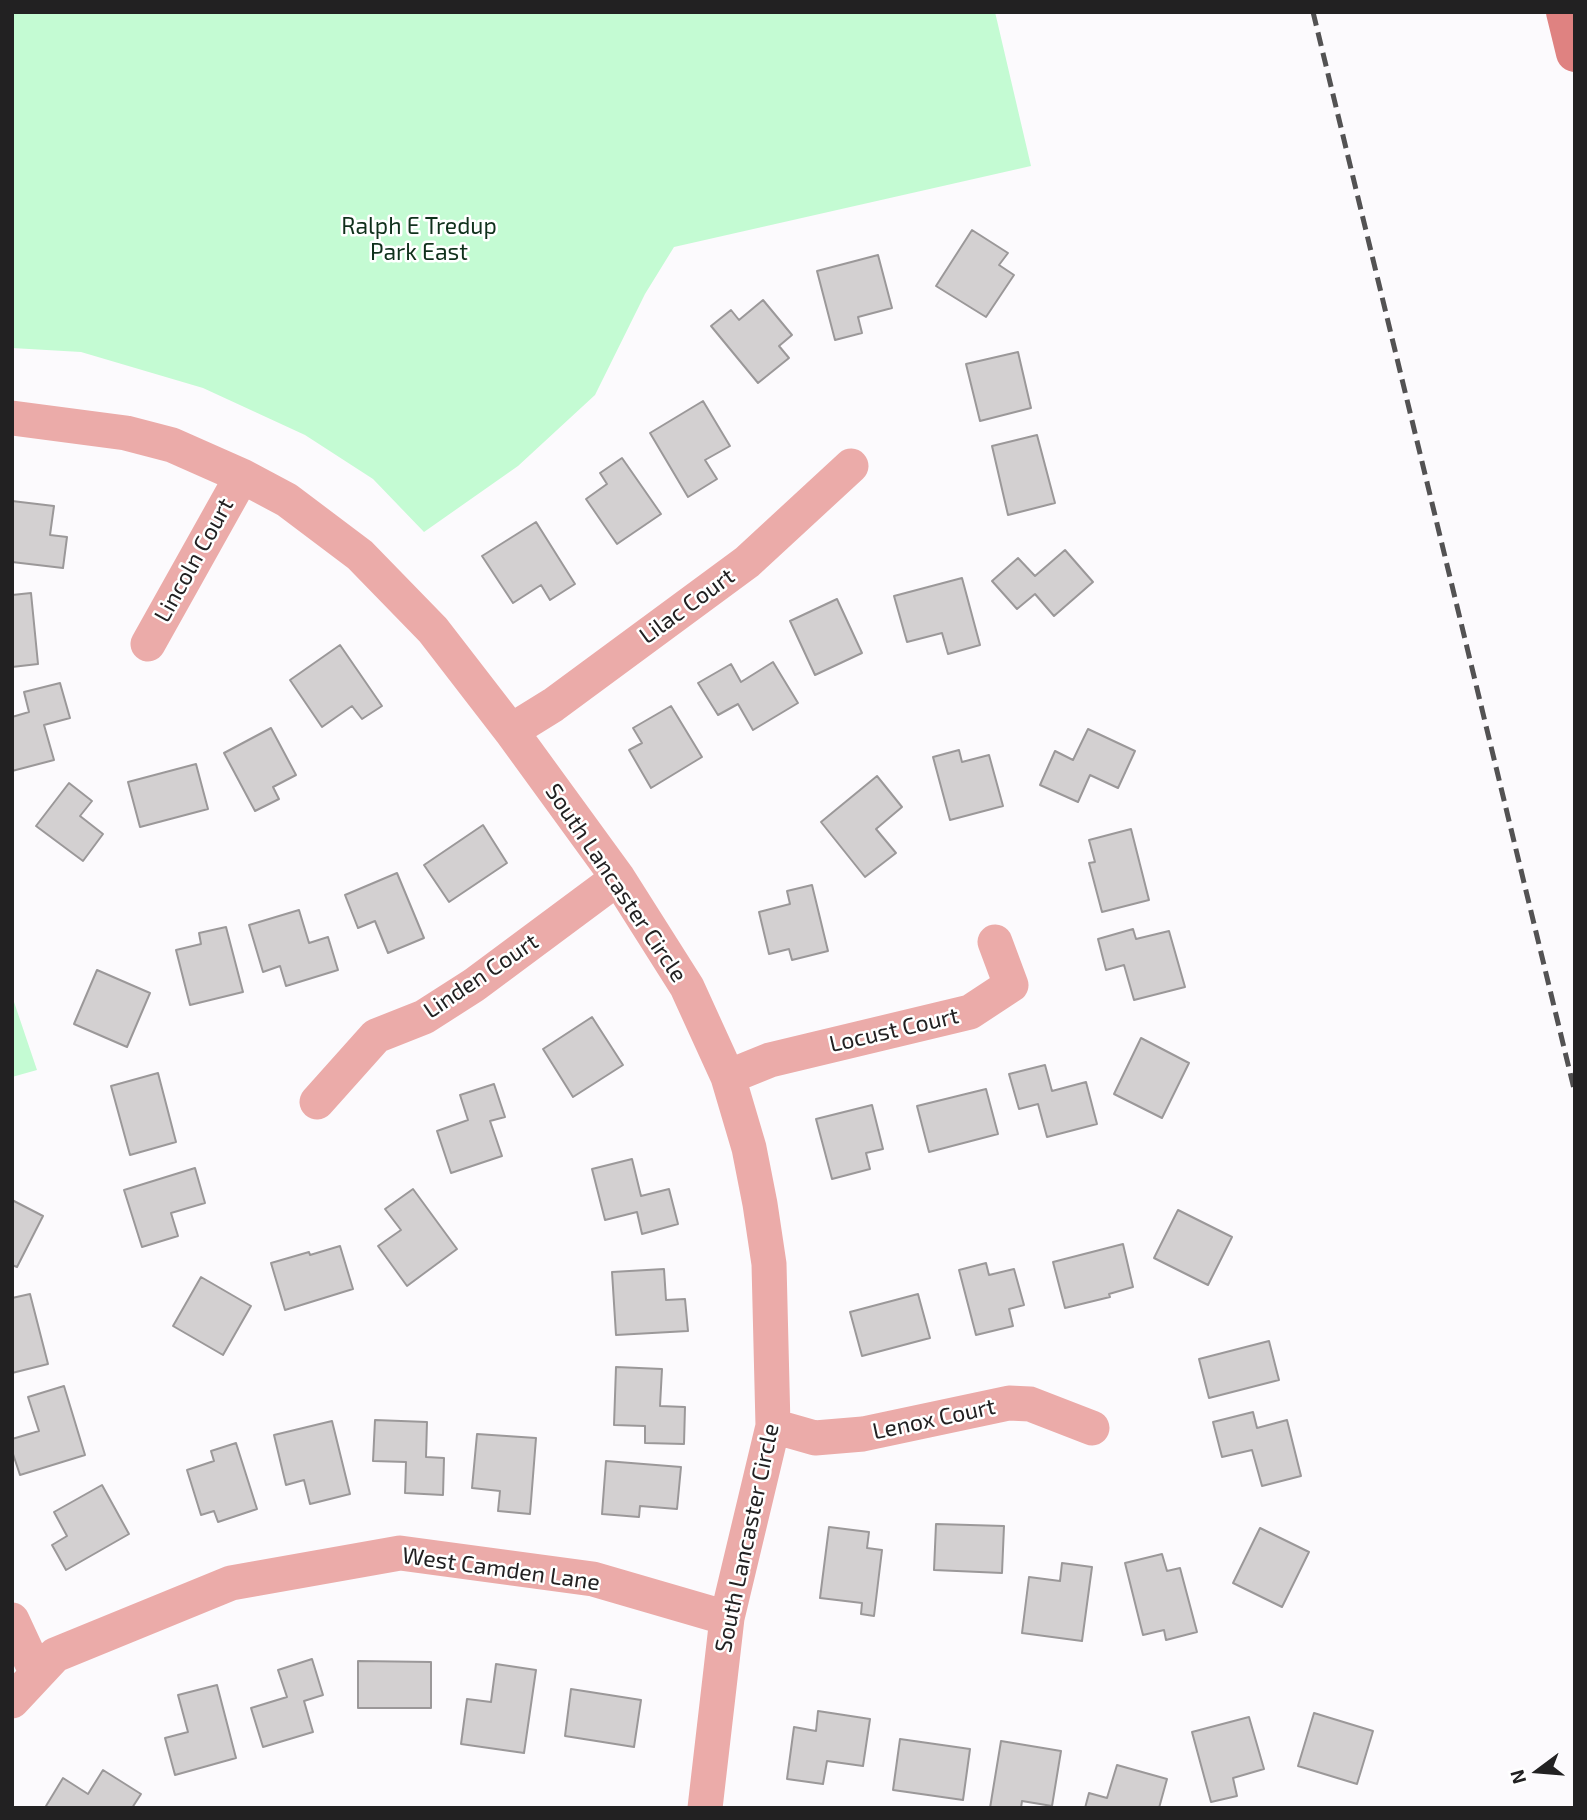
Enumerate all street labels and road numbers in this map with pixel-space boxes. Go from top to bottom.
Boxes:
street label: Lincoln Court [149,493,239,627]
street label: Lilac Court [634,562,740,650]
street label: South Lancaster Circle [539,779,693,987]
street label: Linden Court [418,928,544,1024]
street label: Locust Court [827,1002,961,1058]
street label: Lenox Court [870,1393,998,1445]
street label: South Lancaster Circle [709,1421,785,1655]
street label: West Camden Lane [400,1541,602,1597]

